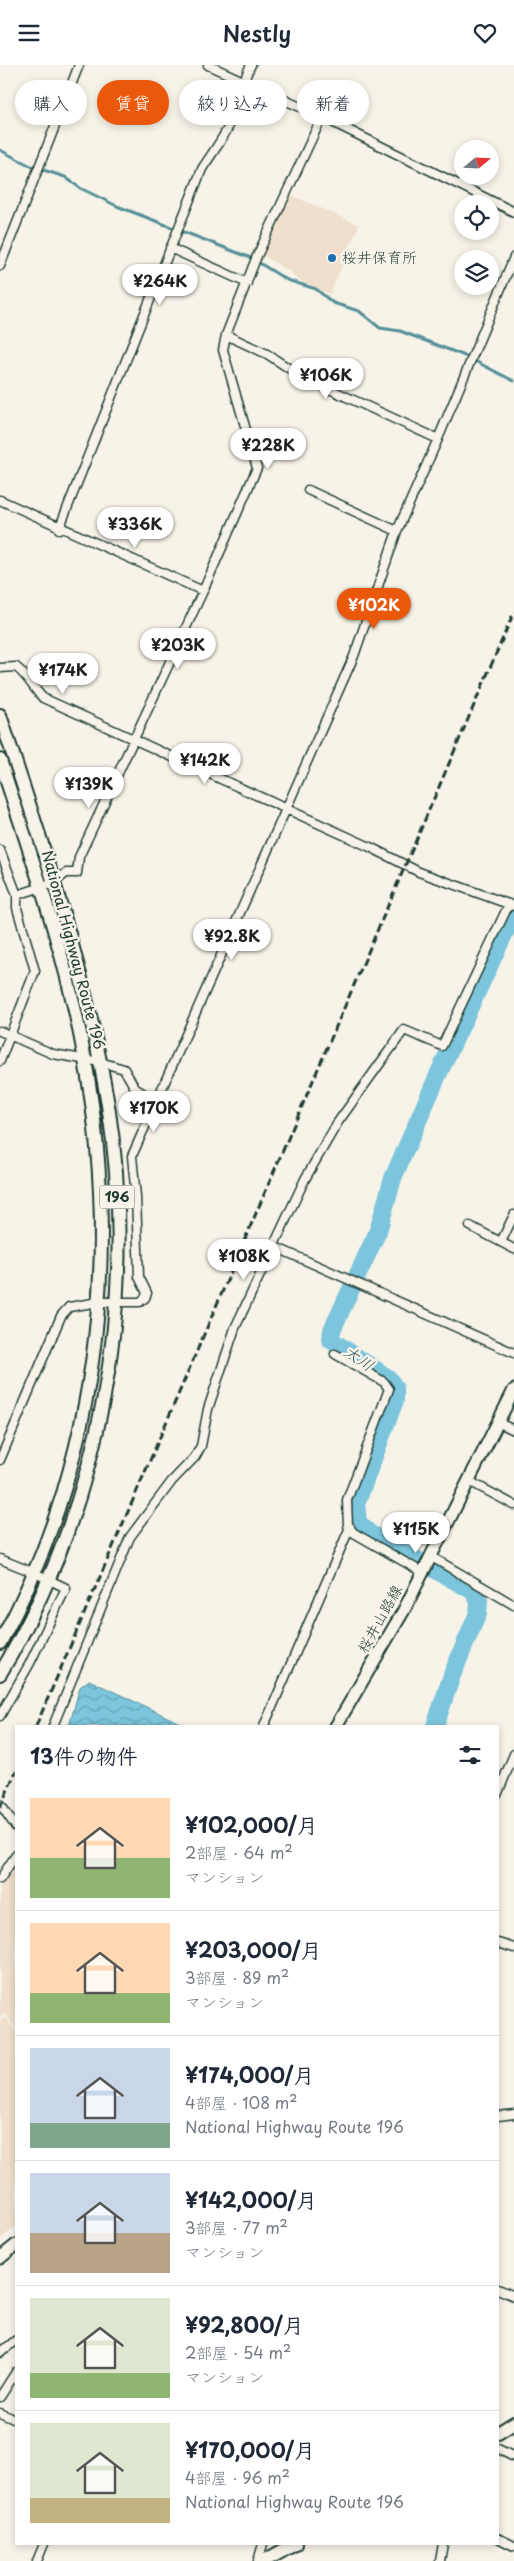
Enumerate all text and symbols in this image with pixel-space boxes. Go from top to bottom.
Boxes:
text: Nestly [223,16,291,49]
icon: menu [15,19,43,47]
icon: heart [471,19,499,47]
chip: 購入 [15,80,87,125]
chip: 賃貸 [97,80,169,125]
chip: 絞り込み [179,80,287,125]
chip: 新着 [297,80,369,125]
north arrow [454,140,499,185]
map controls [454,140,499,295]
button: locate [454,195,499,240]
place label: 桜井保育所 [342,245,417,268]
button: layers [454,250,499,295]
marker: 桜井保育所 [326,252,338,264]
pin: ¥264K [125,263,195,306]
text: ¥264K [133,268,187,292]
pin: ¥106K [291,357,361,400]
text: ¥106K [300,362,352,386]
pin: ¥228K [233,427,303,470]
text: ¥228K [241,432,295,456]
pin: ¥336K [100,507,170,549]
text: ¥336K [108,511,162,535]
pin: ¥102K [339,587,409,630]
text: ¥102K [348,592,400,616]
pin: ¥203K [143,627,213,670]
text: ¥203K [151,632,205,656]
pin: ¥174K [28,653,98,695]
text: ¥174K [38,657,88,681]
pin: ¥142K [170,743,240,785]
text: ¥142K [180,747,230,771]
pin: ¥139K [54,767,124,809]
text: ¥139K [65,771,113,795]
street label: National Highway Route 196 [37,847,112,1052]
pin: ¥92.8K [191,919,273,961]
text: ¥92.8K [204,923,260,947]
pin: ¥170K [119,1091,189,1133]
text: ¥170K [129,1095,179,1119]
road number: 196 [100,1185,134,1209]
pin: ¥108K [209,1239,279,1281]
text: ¥108K [218,1243,270,1267]
water label: 大川 [340,1338,380,1376]
pin: ¥115K [381,1511,451,1554]
text: ¥115K [393,1516,439,1540]
street label: 桜井山路線 [350,1580,407,1657]
text: 13件の物件 [30,1739,138,1771]
icon: filters [456,1741,484,1769]
text: ¥102,000/月 [185,1808,318,1840]
icon: home [70,1818,130,1878]
text: 2部屋 · 64 m² [185,1840,293,1864]
text: マンション [185,1864,264,1888]
text: ¥203,000/月 [185,1933,321,1965]
icon: home [70,1943,130,2003]
text: 3部屋 · 89 m² [185,1965,289,1989]
text: マンション [185,1989,264,2013]
text: ¥174,000/月 [185,2058,314,2090]
icon: home [70,2068,130,2128]
text: 4部屋 · 108 m² [185,2090,298,2114]
text: National Highway Route 196 [185,2114,404,2138]
text: ¥142,000/月 [185,2183,317,2215]
icon: home [70,2193,130,2253]
text: 3部屋 · 77 m² [185,2215,288,2239]
text: マンション [185,2239,264,2263]
text: ¥92,800/月 [185,2308,304,2340]
icon: home [70,2318,130,2378]
text: 2部屋 · 54 m² [185,2340,291,2364]
text: マンション [185,2364,264,2388]
text: ¥170,000/月 [185,2433,315,2465]
icon: home [70,2443,130,2503]
text: 4部屋 · 96 m² [185,2465,290,2489]
text: National Highway Route 196 [185,2489,404,2513]

